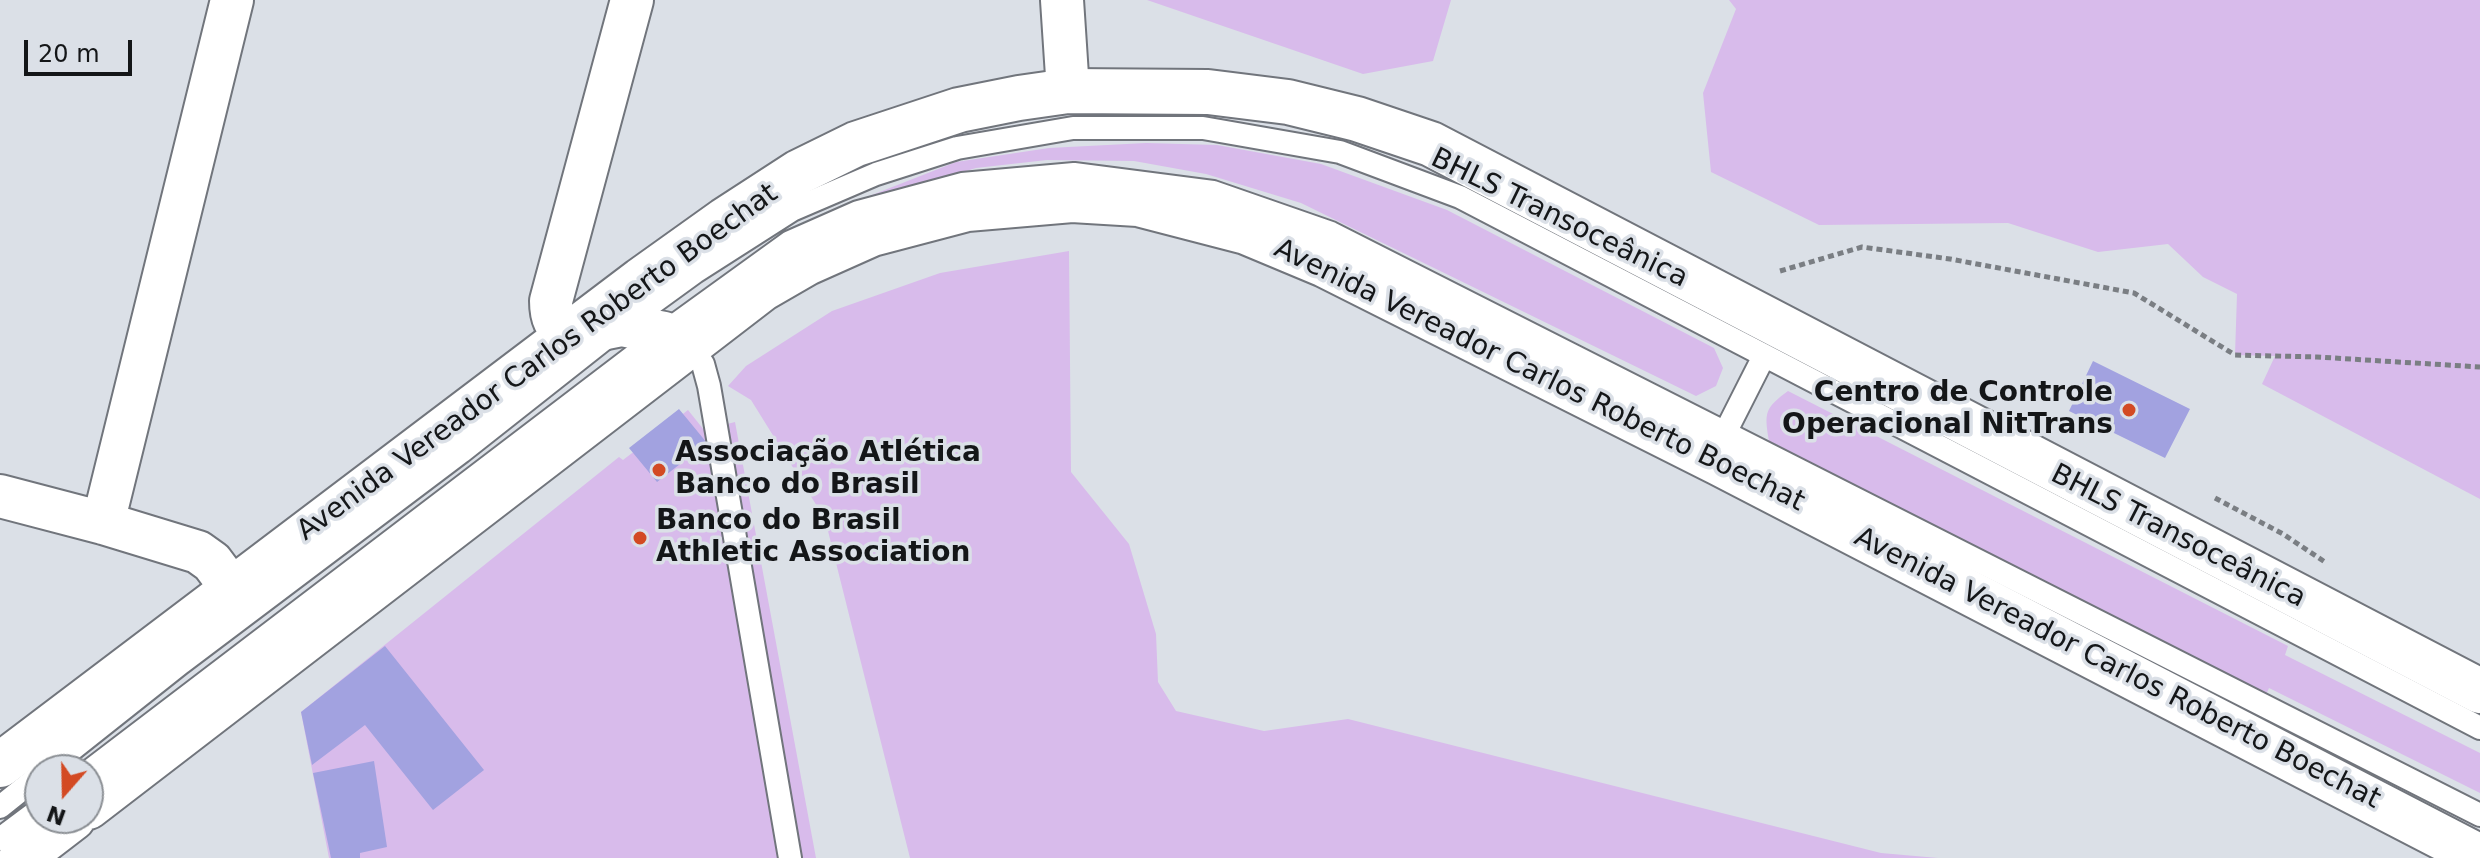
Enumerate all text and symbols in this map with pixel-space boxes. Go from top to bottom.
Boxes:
scale bar [28,24,136,74]
text: 20 m [38,40,100,68]
street label: BHLS Transoceânica [1425,142,1693,296]
street label: Avenida Vereador Carlos Roberto Boechat [291,177,785,549]
street label: Avenida Vereador Carlos Roberto Boechat [1268,233,1810,519]
place label: Centro de Controle Operacional NitTrans [1782,377,2113,443]
marker: Centro de Controle Operacional NitTrans [2120,401,2138,419]
place label: Associação Atlética Banco do Brasil [675,437,981,503]
street label: BHLS Transoceânica [2045,458,2311,616]
marker: Associação Atlética Banco do Brasil [650,461,668,479]
place label: Banco do Brasil Athletic Association [656,505,970,571]
street label: Avenida Vereador Carlos Roberto Boechat [1848,521,2386,817]
marker: Banco do Brasil Athletic Association [631,529,649,547]
north arrow [24,754,104,834]
text: N [43,800,69,830]

